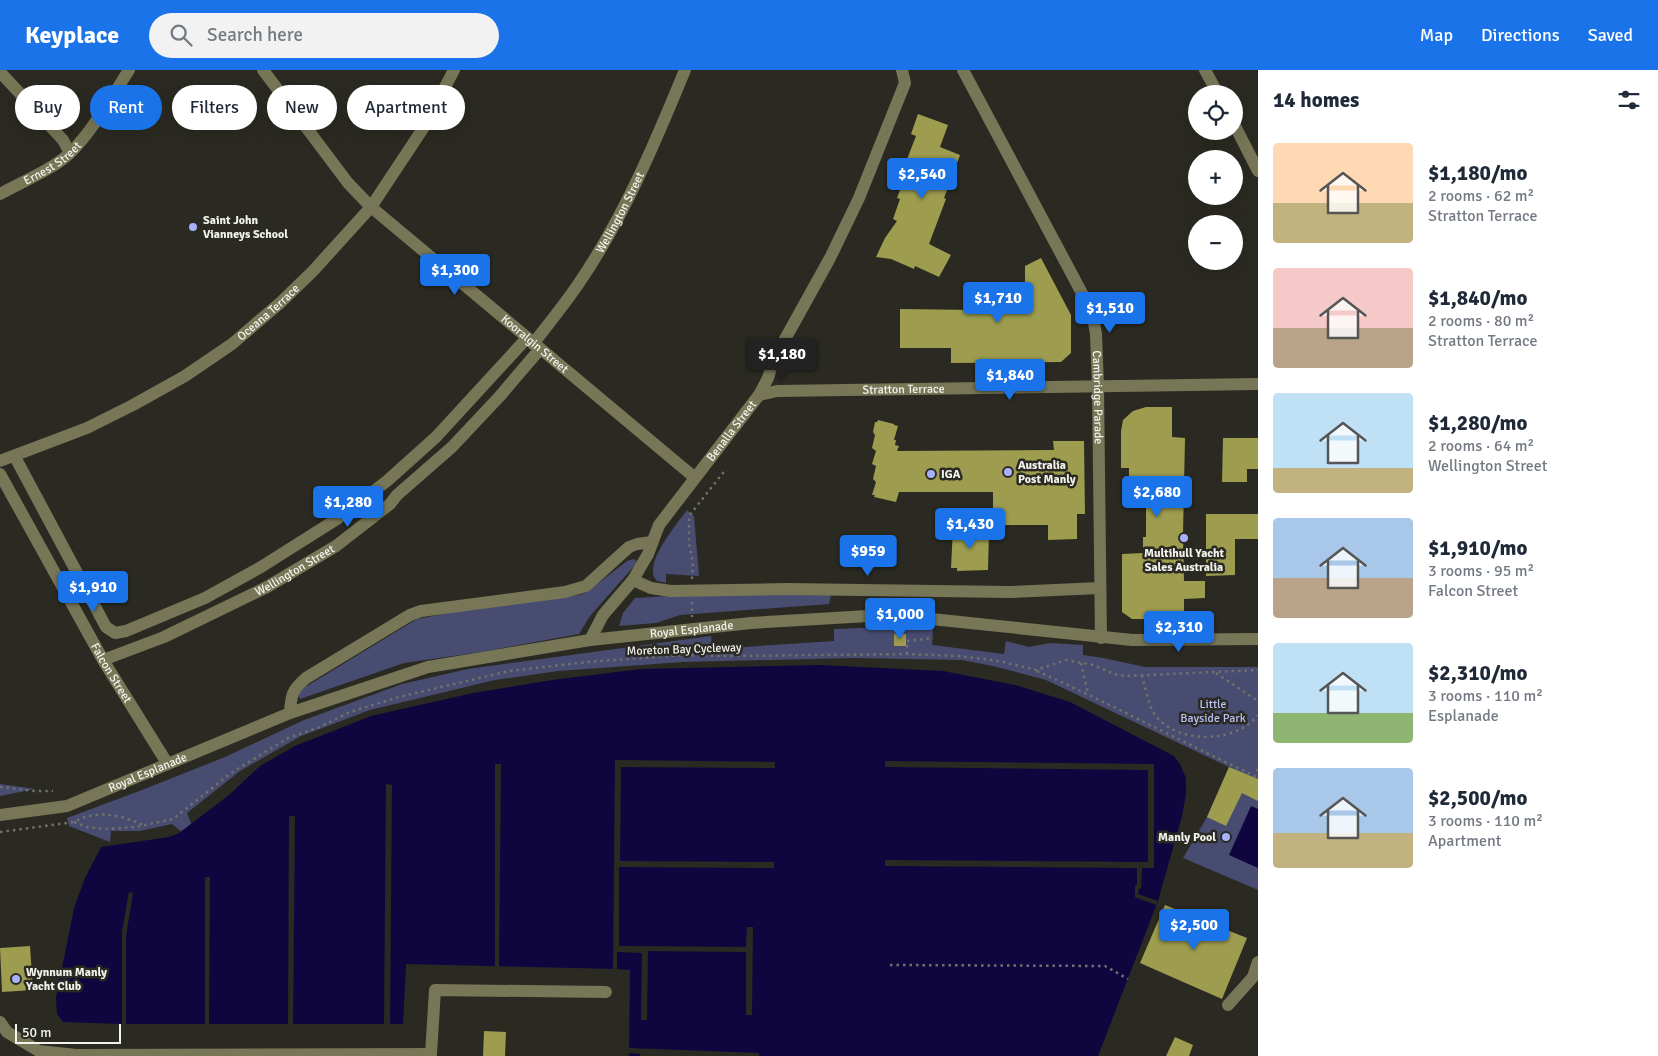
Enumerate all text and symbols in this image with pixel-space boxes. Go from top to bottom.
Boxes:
search box [149,13,499,58]
text: Keyplace [25,20,119,50]
icon: search [167,21,195,49]
text: Search here [207,23,303,47]
text: Map [1420,24,1453,46]
text: Directions [1481,24,1560,46]
text: Saved [1588,24,1633,46]
chip: Buy [15,85,80,130]
chip: Rent [90,85,162,130]
chip: Filters [172,85,257,130]
chip: New [267,85,337,130]
chip: Apartment [347,85,465,130]
map controls [1188,85,1243,270]
button: locate [1188,85,1243,140]
icon: filters [1615,86,1643,114]
text: 14 homes [1273,87,1359,113]
street label: Ernest Street [21,139,85,189]
button: + [1188,150,1243,205]
pin: $2,540 [881,158,963,200]
text: $1,180/mo [1428,160,1527,186]
icon: home [1313,163,1373,223]
text: $2,540 [898,164,946,184]
street label: Wellington Street [593,170,648,256]
text: 2 rooms · 62 m² [1428,186,1534,206]
text: Stratton Terrace [1428,206,1538,226]
place label: Saint John Vianneys School [203,213,288,242]
button: − [1188,215,1243,270]
marker: Saint John Vianneys School [187,221,199,233]
pin: $1,300 [414,254,496,296]
text: $1,300 [431,260,479,280]
street label: Oceana Terrace [234,281,303,344]
pin: $1,710 [957,282,1039,324]
text: $1,840/mo [1428,285,1527,311]
text: $1,710 [974,288,1022,308]
icon: home [1313,288,1373,348]
pin: $1,510 [1069,292,1151,334]
text: $1,510 [1086,298,1134,318]
text: 2 rooms · 80 m² [1428,311,1534,331]
street label: Kooralgin Street [498,312,571,377]
text: Stratton Terrace [1428,331,1538,351]
pin: $1,180 [741,338,823,380]
text: $1,180 [758,344,806,364]
street label: Cambridge Parade [1089,350,1106,444]
pin: $1,840 [969,358,1051,401]
text: $1,840 [986,365,1034,385]
street label: Stratton Terrace [862,382,945,398]
street label: Benalla Street [704,398,760,465]
text: $1,280/mo [1428,410,1527,436]
icon: home [1313,413,1373,473]
text: 2 rooms · 64 m² [1428,436,1534,456]
text: Wellington Street [1428,456,1547,476]
place label: Australia Post Manly [1018,458,1076,487]
marker: Australia Post Manly [1002,466,1014,478]
place label: IGA [941,467,961,482]
marker: IGA [925,468,937,480]
pin: $2,680 [1116,476,1198,518]
text: $2,680 [1133,482,1181,502]
pin: $1,280 [307,486,389,528]
text: $1,280 [324,492,372,512]
pin: $1,430 [929,508,1011,550]
text: $1,430 [946,514,994,534]
marker: Multihull Yacht Sales Australia [1178,532,1190,544]
pin: $959 [838,534,898,577]
text: $1,910/mo [1428,535,1527,561]
icon: home [1313,538,1373,598]
text: $959 [851,541,885,561]
street label: Wellington Street [253,542,337,600]
place label: Multihull Yacht Sales Australia [1144,546,1225,575]
text: 3 rooms · 95 m² [1428,561,1534,581]
pin: $1,910 [52,570,134,613]
text: $1,910 [69,577,117,597]
text: Falcon Street [1428,581,1518,601]
pin: $1,000 [859,598,941,640]
text: $1,000 [876,604,924,624]
pin: $2,310 [1138,610,1220,653]
text: $2,310 [1155,617,1203,637]
street label: Royal Esplanade [649,618,734,642]
street label: Falcon Street [87,640,135,706]
street label: Moreton Bay Cycleway [626,640,742,659]
text: $2,310/mo [1428,660,1527,686]
icon: home [1313,663,1373,723]
text: 3 rooms · 110 m² [1428,686,1543,706]
park label: Little Bayside Park [1180,697,1246,726]
text: Esplanade [1428,706,1499,726]
street label: Royal Esplanade [106,750,189,796]
text: $2,500/mo [1428,785,1527,811]
icon: home [1313,788,1373,848]
text: 3 rooms · 110 m² [1428,811,1543,831]
place label: Manly Pool [1158,830,1216,845]
marker: Manly Pool [1220,831,1232,843]
text: Apartment [1428,831,1501,851]
pin: $2,500 [1153,908,1235,951]
text: $2,500 [1170,915,1218,935]
place label: Wynnum Manly Yacht Club [25,965,107,994]
marker: Wynnum Manly Yacht Club [10,973,22,985]
scale bar [15,1021,121,1044]
text: 50 m [22,1024,51,1041]

